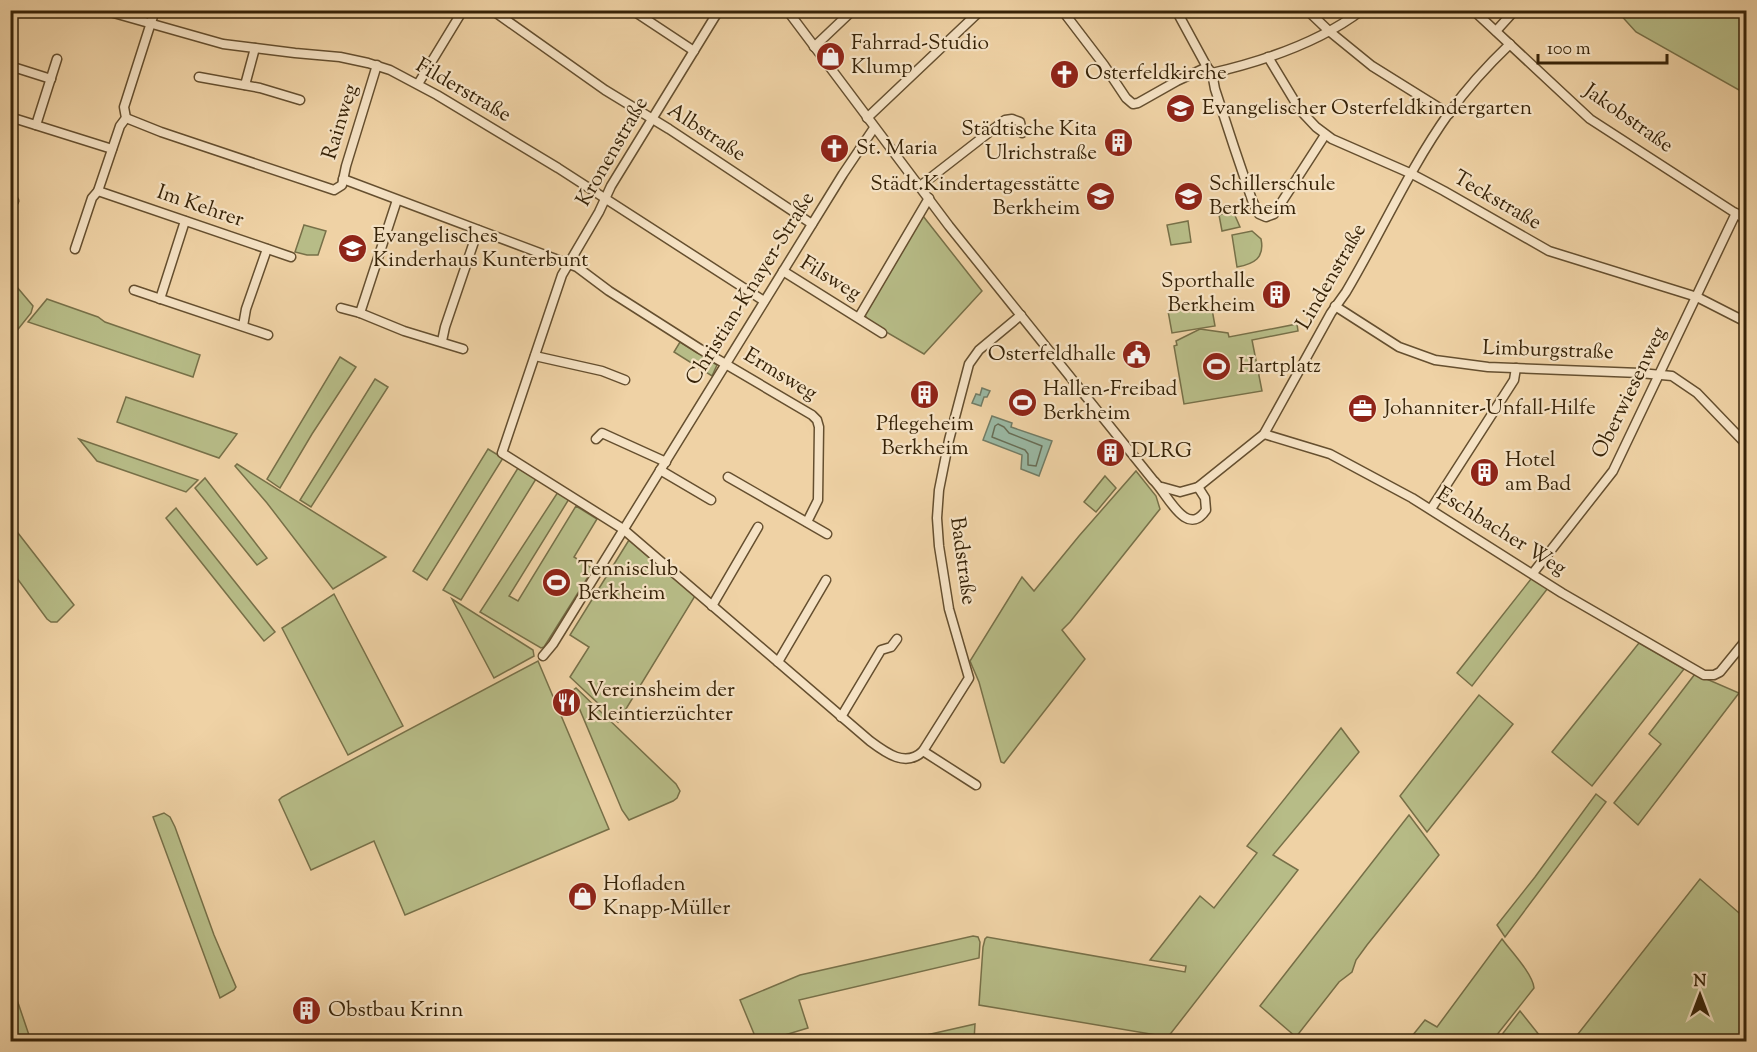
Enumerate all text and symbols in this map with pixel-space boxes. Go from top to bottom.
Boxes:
scale bar [1538,27,1667,65]
place label: Fahrrad-Studio Klump [851,29,989,83]
text: 100 m [1547,37,1591,63]
shop icon: Fahrrad-Studio Klump [814,40,846,72]
street label: Filderstraße [410,51,516,131]
church icon: Osterfeldkirche [1048,58,1080,90]
place label: Osterfeldkirche [1085,59,1227,89]
street label: Jakobstraße [1576,76,1679,161]
street label: Rainweg [315,80,367,164]
street label: Kronenstraße [569,92,657,212]
school or university icon: Evangelischer Osterfeldkindergarten [1165,93,1197,125]
place label: Evangelischer Osterfeldkindergarten [1202,94,1532,124]
street label: Albstraße [661,96,751,170]
place label: Städtische Kita Ulrichstraße [961,115,1097,169]
building icon: Städtische Kita Ulrichstraße [1102,126,1134,158]
church icon: St. Maria [819,133,851,165]
place label: St. Maria [856,134,938,164]
street label: Teckstraße [1447,164,1547,238]
place label: Städt.Kindertagesstätte Berkheim [870,170,1080,224]
place label: Schillerschule Berkheim [1209,170,1336,224]
street label: Im Kehrer [152,178,248,236]
school or university icon: Städt.Kindertagesstätte Berkheim [1085,181,1117,213]
school or university icon: Schillerschule Berkheim [1172,181,1204,213]
street label: Christian-Knayer-Straße [679,186,823,392]
street label: Lindenstraße [1289,218,1375,336]
place label: Evangelisches Kinderhaus Kunterbunt [373,222,589,276]
school or university icon: Evangelisches Kinderhaus Kunterbunt [336,233,368,265]
street label: Filsweg [794,249,866,309]
place label: Sporthalle Berkheim [1161,267,1255,321]
building icon: Sporthalle Berkheim [1260,278,1292,310]
street label: Oberwiesenweg [1585,322,1675,464]
street label: Limburgstraße [1482,334,1614,368]
public building icon: Osterfeldhalle [1121,339,1153,371]
place label: Osterfeldhalle [988,340,1116,370]
street label: Ermsweg [737,341,823,409]
sports icon: Hartplatz [1201,351,1233,383]
place label: Hartplatz [1238,352,1321,382]
place label: Hallen-Freibad Berkheim [1043,375,1178,429]
building icon: Pflegeheim Berkheim [909,378,941,410]
sports icon: Hallen-Freibad Berkheim [1006,386,1038,418]
office icon: Johanniter-Unfall-Hilfe [1347,393,1379,425]
place label: Johanniter-Unfall-Hilfe [1383,394,1596,424]
place label: Pflegeheim Berkheim [876,410,974,464]
building icon: DLRG [1094,436,1126,468]
place label: DLRG [1131,437,1192,467]
place label: Hotel am Bad [1505,446,1571,500]
building icon: Hotel am Bad [1468,457,1500,489]
street label: Eschbacher Weg [1430,480,1572,584]
street label: Badstraße [941,515,983,607]
place label: Tennisclub Berkheim [578,555,678,609]
sports icon: Tennisclub Berkheim [541,566,573,598]
place label: Vereinsheim der Kleintierzüchter [587,676,735,730]
restaurant icon: Vereinsheim der Kleintierzüchter [550,687,582,719]
place label: Hofladen Knapp-Müller [603,870,730,924]
shop icon: Hofladen Knapp-Müller [566,881,598,913]
north arrow [1670,965,1730,1025]
text: N [1694,971,1707,994]
building icon: Obstbau Krinn [291,995,323,1027]
place label: Obstbau Krinn [328,996,464,1026]

